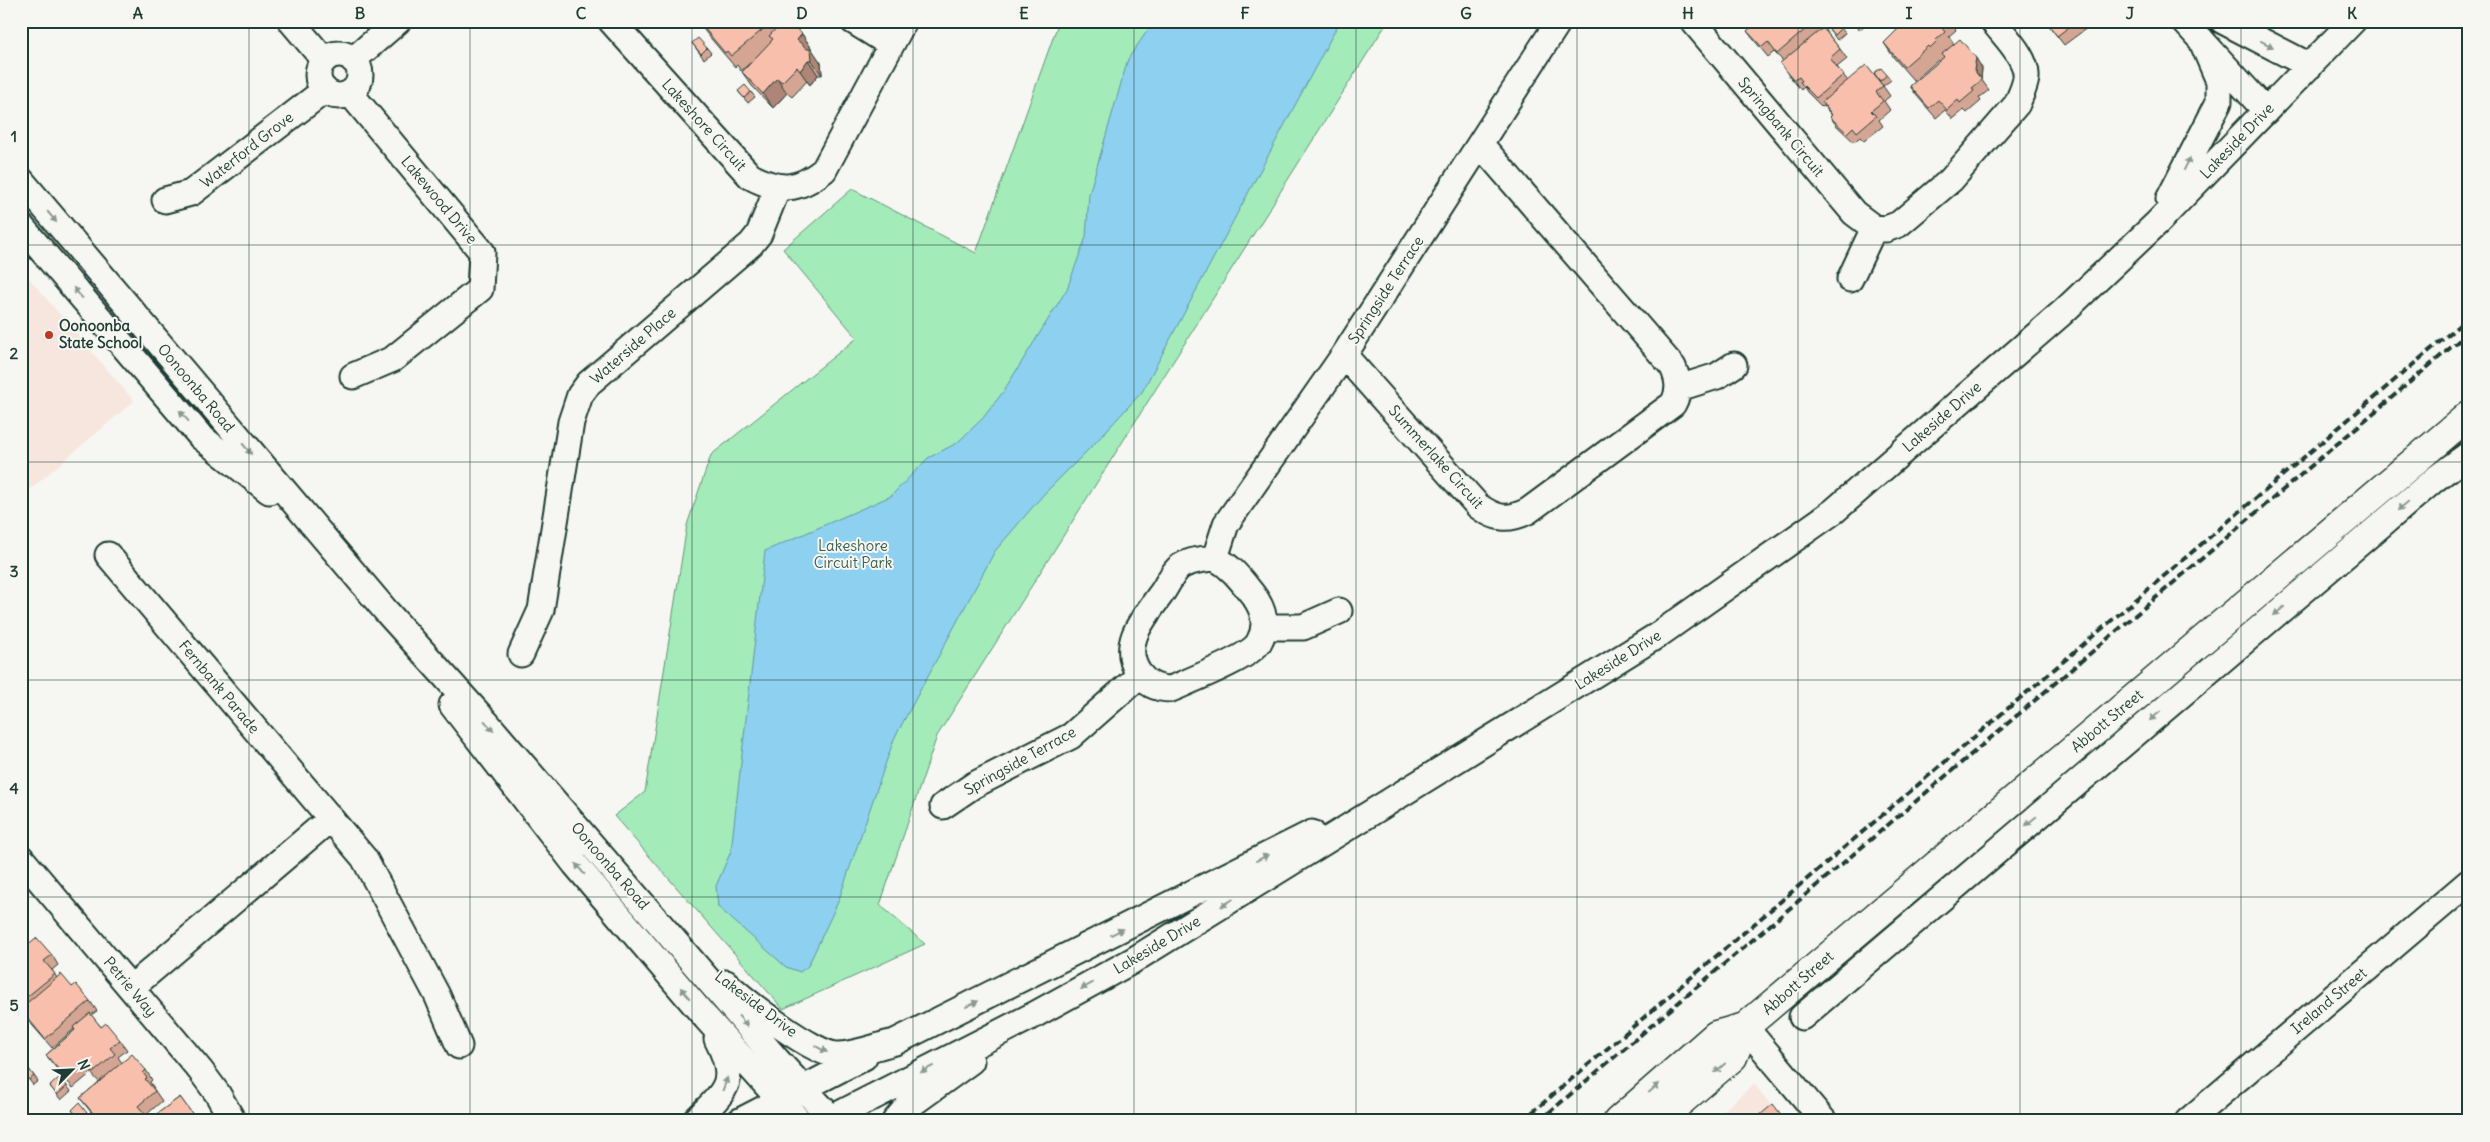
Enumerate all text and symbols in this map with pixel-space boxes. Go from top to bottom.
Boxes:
text: A [133,3,143,23]
text: B [355,3,366,23]
text: C [576,3,587,23]
text: D [796,3,808,23]
text: E [1019,3,1029,23]
text: F [1240,3,1250,23]
text: G [1460,3,1472,23]
text: H [1682,3,1694,23]
text: I [1906,3,1913,23]
text: J [2126,3,2135,23]
text: K [2347,3,2357,23]
one-way arrow [2259,40,2274,48]
street label: Springbank Circuit [1734,73,1829,180]
street label: Lakeshore Circuit [658,75,751,175]
street label: Lakeside Drive [2196,99,2278,183]
street label: Waterford Grove [196,107,297,192]
text: 1 [11,126,17,146]
street label: Lakewood Drive [397,152,482,247]
one-way arrow [2183,157,2191,172]
one-way arrow [47,211,58,224]
street label: Springside Terrace [1344,232,1428,347]
one-way arrow [72,286,83,299]
street label: Waterside Place [586,303,680,388]
place label: Oonoonba State School [59,316,142,352]
marker: Oonoonba State School [43,329,55,341]
street label: Oonoonba Road [154,339,239,436]
text: 2 [10,343,19,363]
street label: Lakeside Drive [1898,377,1985,456]
street label: Summerlake Circuit [1385,401,1488,512]
one-way arrow [178,410,189,423]
one-way arrow [242,442,253,455]
one-way arrow [2398,500,2410,512]
park label: Lakeshore Circuit Park [814,536,893,572]
text: 3 [9,561,19,581]
one-way arrow [2274,605,2286,617]
street label: Lakeside Drive [1571,625,1664,694]
street label: Fernbank Parade [175,636,264,737]
street label: Abbott Street [2067,685,2147,756]
one-way arrow [2150,710,2162,722]
one-way arrow [483,719,494,732]
street label: Springside Terrace [961,722,1079,799]
text: 4 [9,778,19,798]
one-way arrow [2026,815,2038,827]
street label: Oonoonba Road [567,818,654,913]
one-way arrow [1255,854,1269,862]
one-way arrow [574,863,585,876]
one-way arrow [1220,898,1233,907]
street label: Lakeside Drive [1110,911,1204,978]
one-way arrow [1110,928,1125,936]
street label: Abbott Street [1758,947,1837,1019]
street label: Petrie Way [100,953,161,1021]
street label: Ireland Street [2287,963,2370,1038]
street label: Lakeside Drive [711,966,801,1041]
one-way arrow [1080,982,1095,990]
one-way arrow [679,987,690,1000]
text: 5 [9,995,19,1015]
one-way arrow [965,1000,979,1008]
one-way arrow [738,1014,749,1027]
north arrow [48,1044,98,1094]
one-way arrow [814,1045,828,1053]
text: N [74,1057,94,1073]
one-way arrow [1713,1062,1726,1073]
one-way arrow [920,1065,935,1073]
one-way arrow [721,1076,729,1091]
one-way arrow [1647,1083,1660,1094]

